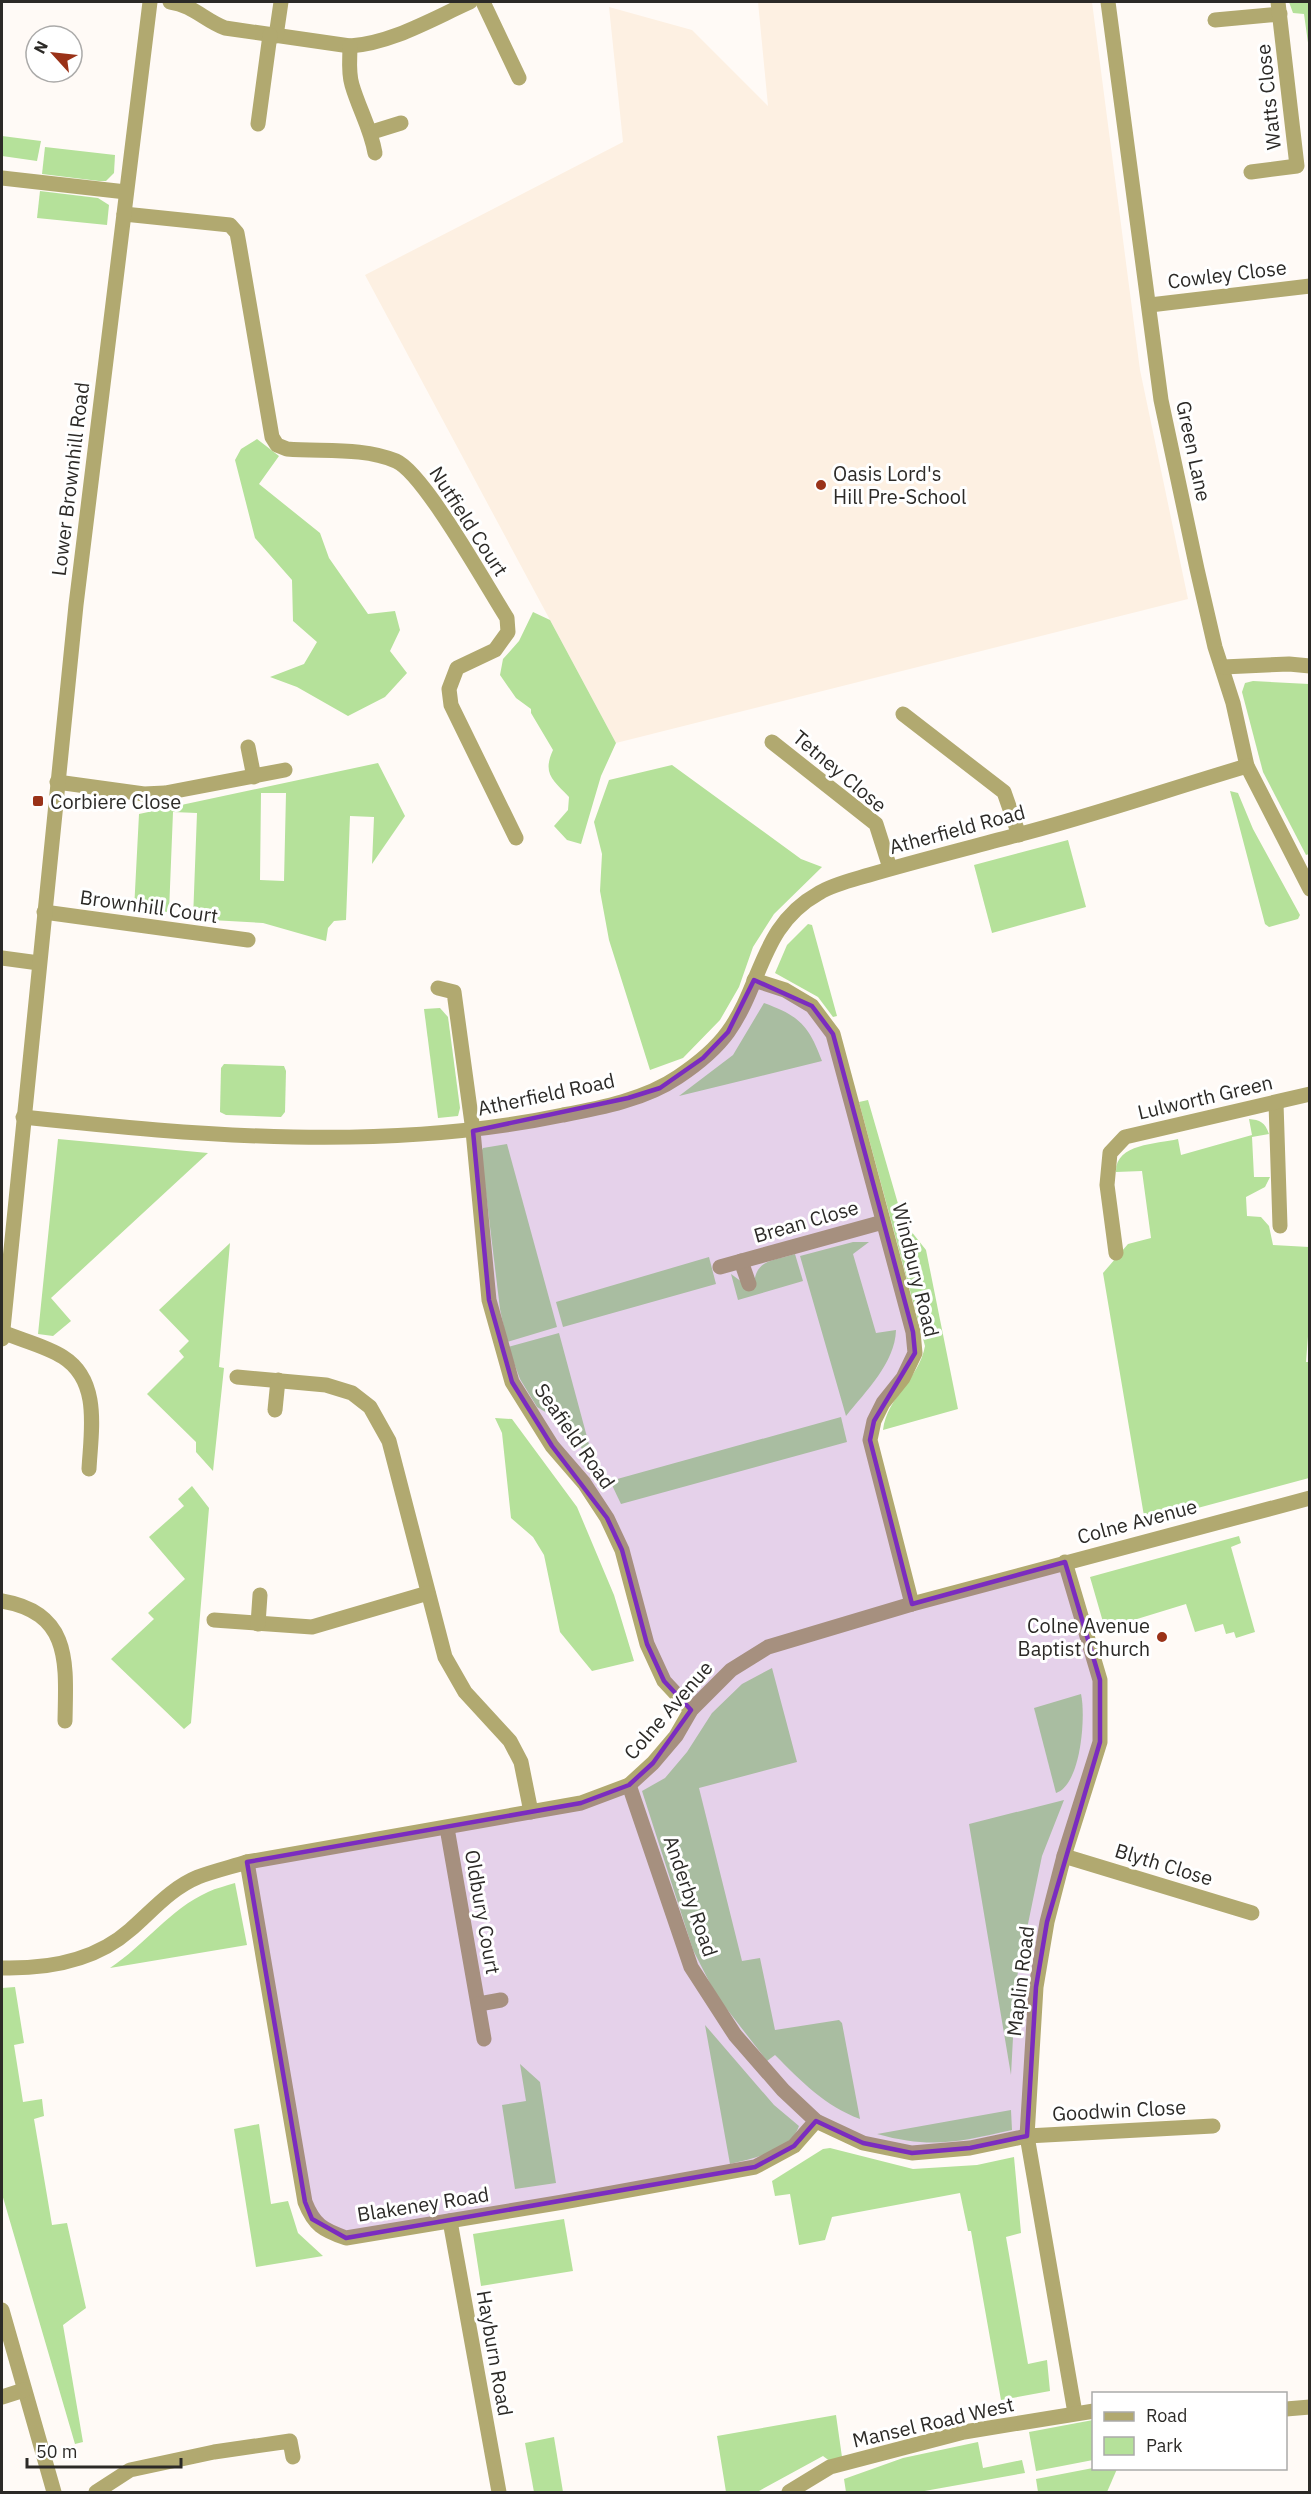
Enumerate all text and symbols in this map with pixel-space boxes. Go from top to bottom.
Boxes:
north arrow [24,24,84,84]
text: N [29,37,52,57]
street label: Watts Close [1249,43,1287,151]
street label: Cowley Close [1166,253,1288,295]
street label: Lower Brownhill Road [45,380,95,578]
street label: Green Lane [1170,398,1218,504]
place label: Oasis Lord's Hill Pre-School [833,460,966,510]
street label: Nutfield Court [423,461,515,581]
marker: Oasis Lord's Hill Pre-School [814,478,828,492]
street label: Tetney Close [787,724,893,818]
place label: Corbiere Close [50,788,181,815]
marker: Corbiere Close [31,794,45,808]
street label: Atherfield Road [886,798,1028,860]
street label: Brownhill Court [78,883,220,929]
street label: Atherfield Road [475,1066,617,1122]
street label: Lulworth Green [1135,1068,1275,1126]
street label: Brean Close [750,1193,862,1249]
street label: Windbury Road [886,1200,946,1340]
street label: Seafield Road [529,1378,621,1494]
street label: Colne Avenue [1074,1492,1200,1550]
place label: Colne Avenue Baptist Church [1018,1612,1150,1662]
marker: Colne Avenue Baptist Church [1155,1630,1169,1644]
street label: Colne Avenue [617,1655,719,1765]
street label: Anderby Road [658,1832,724,1960]
street label: Blyth Close [1112,1836,1216,1892]
street label: Oldbury Court [459,1848,507,1976]
street label: Maplin Road [1000,1924,1040,2038]
street label: Goodwin Close [1051,2093,1187,2127]
street label: Blakeney Road [355,2180,491,2228]
street label: Hayburn Road [471,2288,519,2418]
street label: Mansel Road West [850,2390,1016,2454]
legend [1092,2392,1287,2470]
text: Road [1146,2404,1187,2427]
scale bar [27,2431,182,2469]
text: Park [1146,2434,1183,2457]
text: 50 m [36,2440,78,2463]

